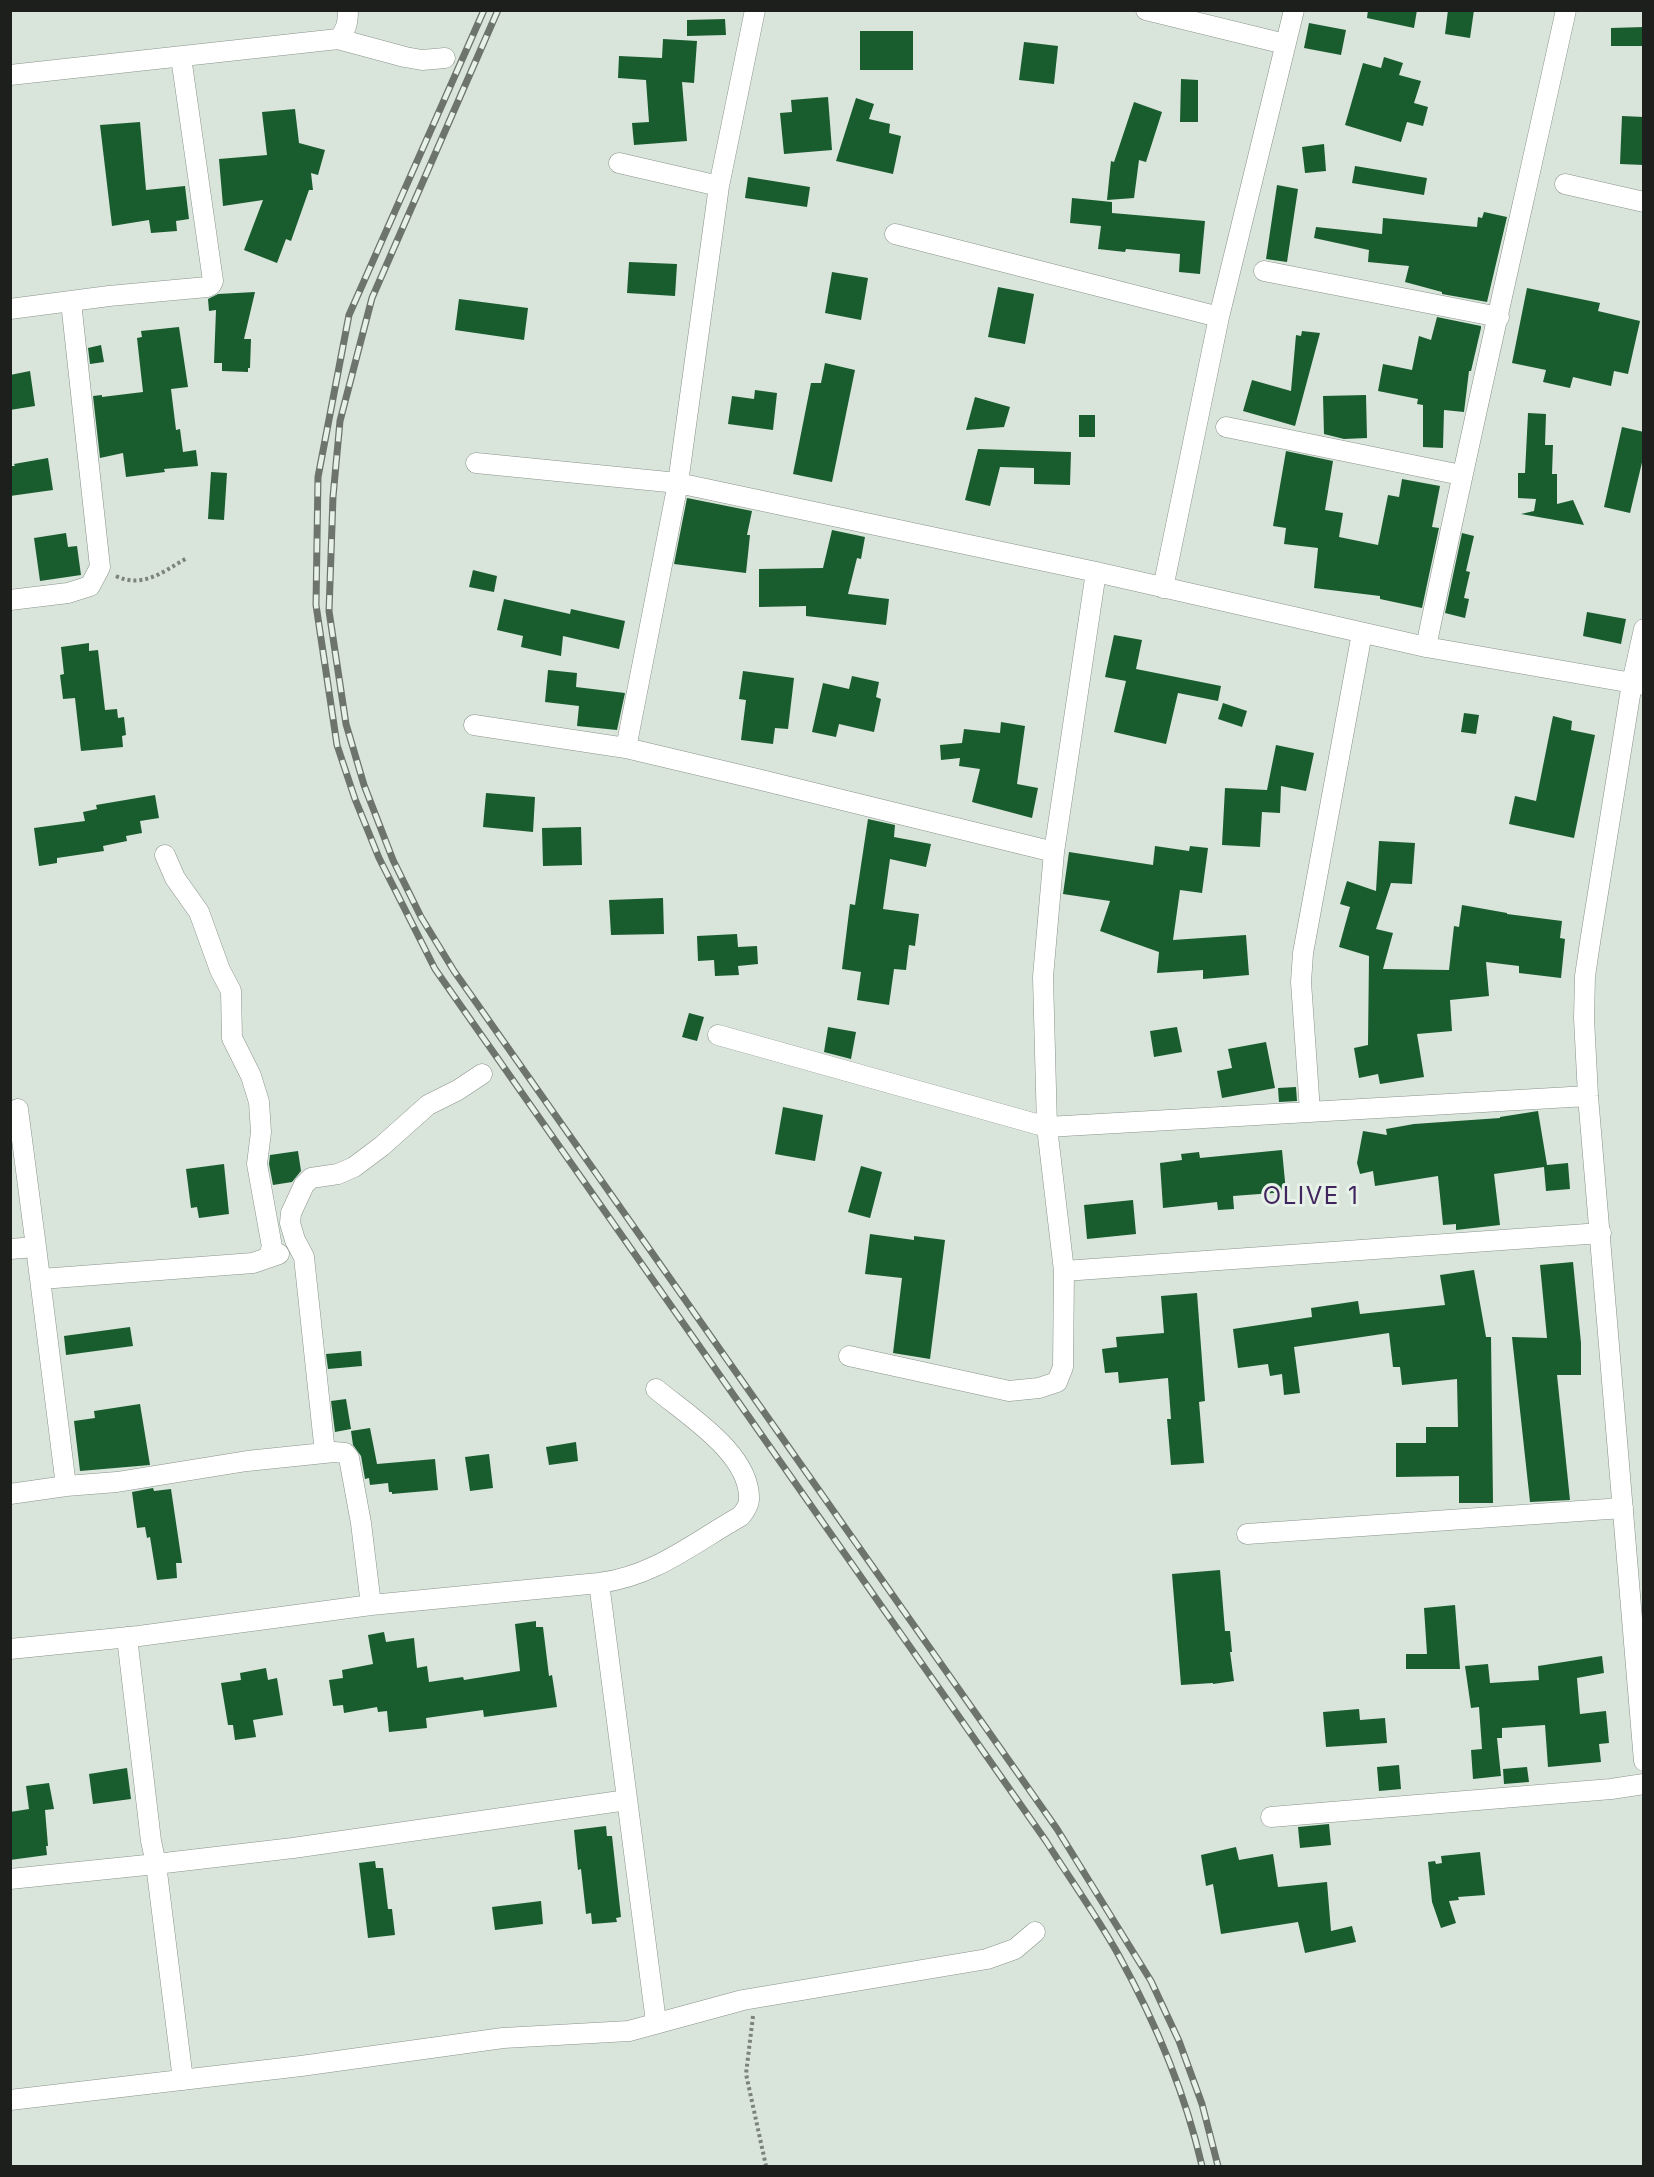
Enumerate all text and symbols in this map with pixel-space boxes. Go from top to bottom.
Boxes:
district label: OLIVE 1 [1263,1183,1359,1211]

